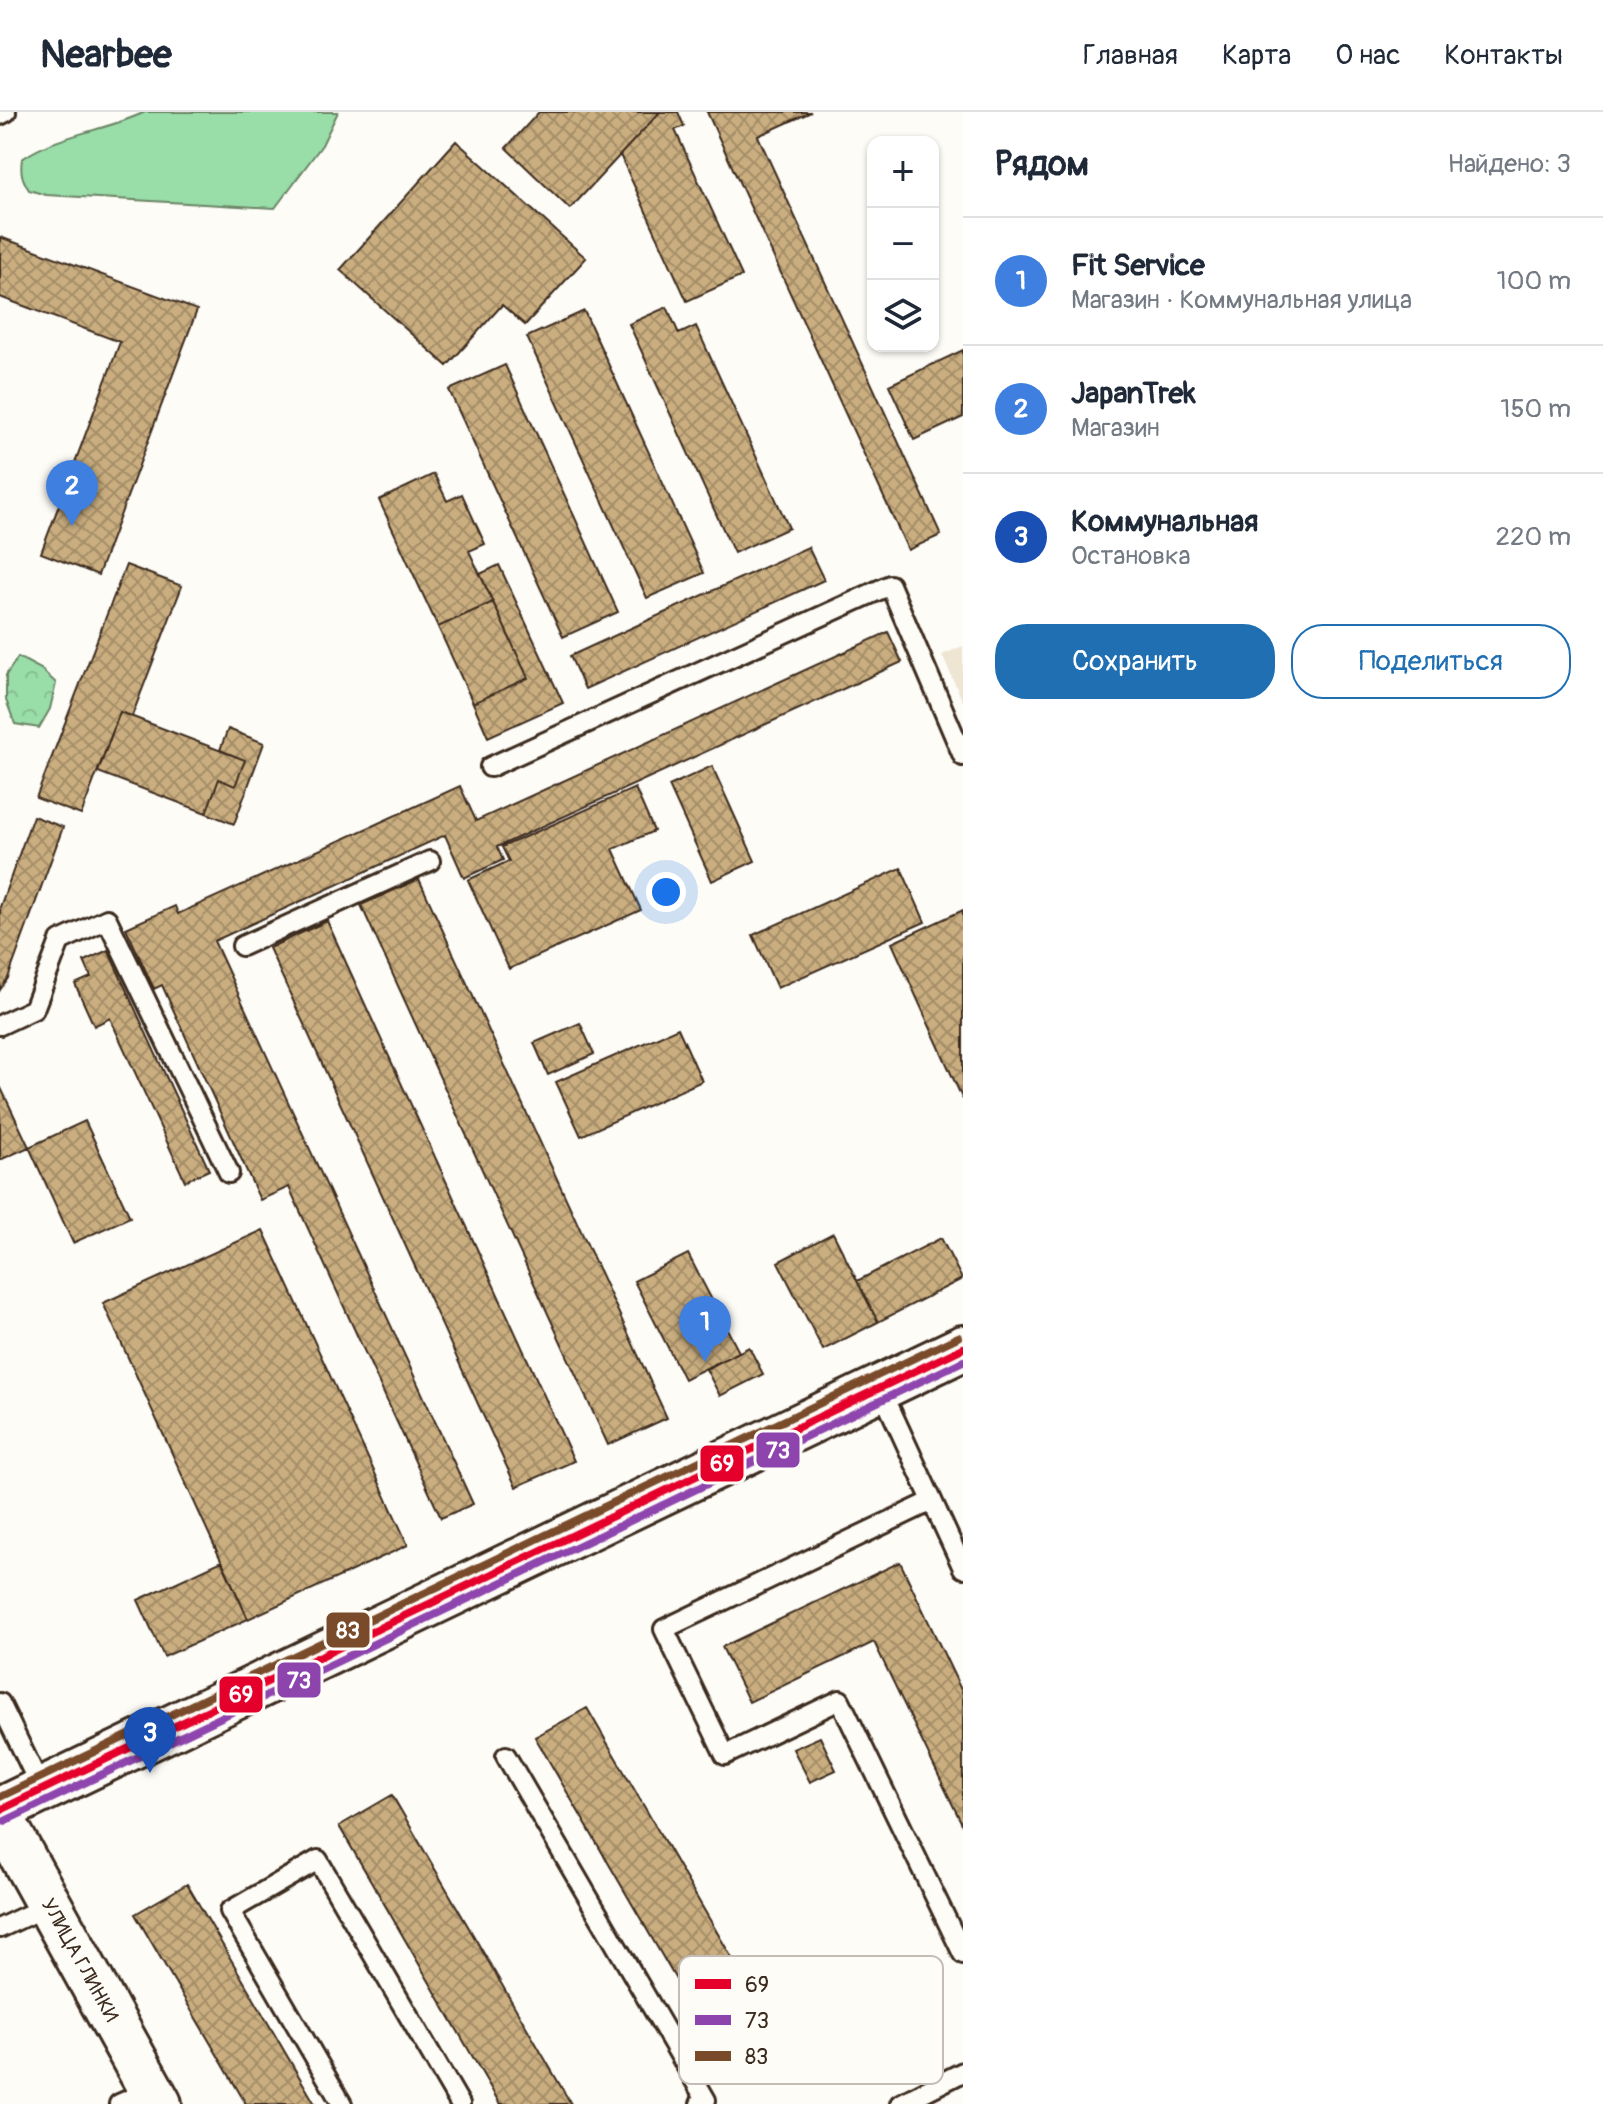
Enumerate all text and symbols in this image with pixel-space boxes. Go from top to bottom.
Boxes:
text: Nearbee [40,31,172,79]
text: Главная [1083,38,1178,73]
text: Карта [1222,38,1291,73]
text: О нас [1335,38,1400,73]
text: Контакты [1444,38,1563,73]
map controls [867,136,939,352]
button: + [867,136,939,208]
text: Рядом [995,143,1089,186]
text: Найдено: 3 [1448,148,1571,180]
button: − [867,208,939,280]
text: Fit Service [1071,247,1205,284]
text: 1 [1016,265,1026,297]
text: 100 m [1497,265,1571,297]
button: layers [867,280,939,352]
text: Магазин · Коммунальная улица [1071,284,1412,316]
text: JapanTrek [1071,375,1196,412]
text: 2 [1014,393,1028,425]
text: 150 m [1500,393,1571,425]
text: Магазин [1071,412,1160,444]
pin: 2 [46,460,98,526]
text: Коммунальная [1071,503,1258,540]
text: 3 [1014,521,1028,553]
text: 220 m [1495,521,1571,553]
text: Остановка [1071,540,1191,572]
button: Сохранить [995,624,1275,699]
button: Поделиться [1291,624,1571,699]
your location [646,872,686,912]
pin: 1 [679,1296,731,1362]
line badge: 73 [755,1431,801,1469]
text: 73 [766,1437,790,1465]
line badge: 69 [699,1444,745,1483]
text: 69 [710,1450,734,1478]
line badge: 83 [325,1611,371,1649]
text: 83 [336,1617,360,1645]
line badge: 73 [276,1661,322,1699]
text: 73 [287,1667,311,1695]
line badge: 69 [218,1675,264,1714]
text: 69 [229,1681,253,1709]
pin: 3 [124,1707,176,1773]
street label: УЛИЦА ГЛИНКИ [36,1894,124,2026]
legend [679,1956,943,2084]
text: 69 [745,1971,769,1999]
text: 73 [745,2007,769,2035]
text: 83 [745,2043,768,2071]

